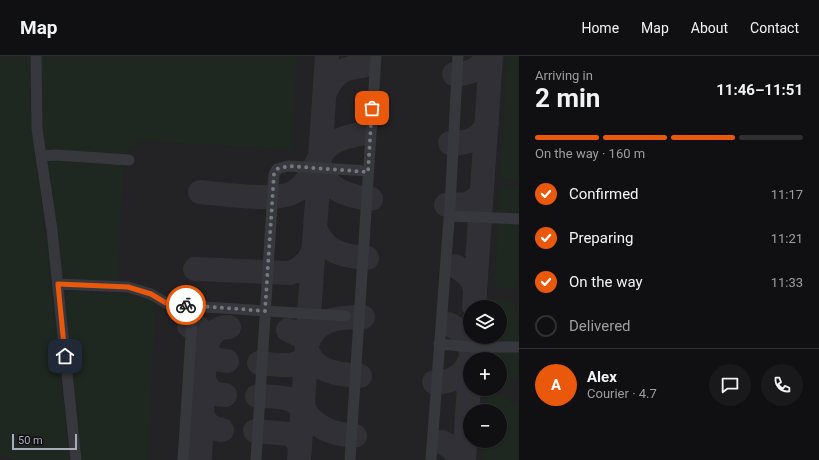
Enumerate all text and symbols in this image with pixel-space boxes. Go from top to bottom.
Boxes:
text: Map [20,16,58,39]
text: Home [581,20,619,36]
text: Map [641,20,669,36]
text: About [691,20,728,36]
text: Contact [750,20,799,36]
text: Arriving in [535,68,593,83]
text: 11:46–11:51 [716,81,803,99]
text: 2 min [535,83,600,113]
pin [355,91,389,125]
icon: bag [361,97,383,119]
text: On the way · 160 m [535,146,645,161]
icon: check [535,183,557,205]
text: Confirmed [569,185,639,203]
text: 11:17 [771,187,803,202]
icon: check [535,227,557,249]
text: Preparing [569,229,633,247]
text: 11:21 [771,231,803,246]
icon: check [535,271,557,293]
text: On the way [569,273,643,291]
text: 11:33 [771,275,803,290]
courier [166,285,206,325]
icon: bike [175,294,197,316]
map controls [463,300,507,448]
button: layers [463,300,507,344]
text: Delivered [569,317,631,335]
pin [48,339,82,373]
icon: home [54,345,76,367]
button: + [463,352,507,396]
button: chat [709,364,751,406]
button: phone [761,364,803,406]
text: Alex [587,368,617,386]
text: A [551,376,561,394]
text: Courier · 4.7 [587,386,657,401]
button: − [463,404,507,448]
scale bar [12,432,77,451]
text: 50 m [18,434,43,447]

